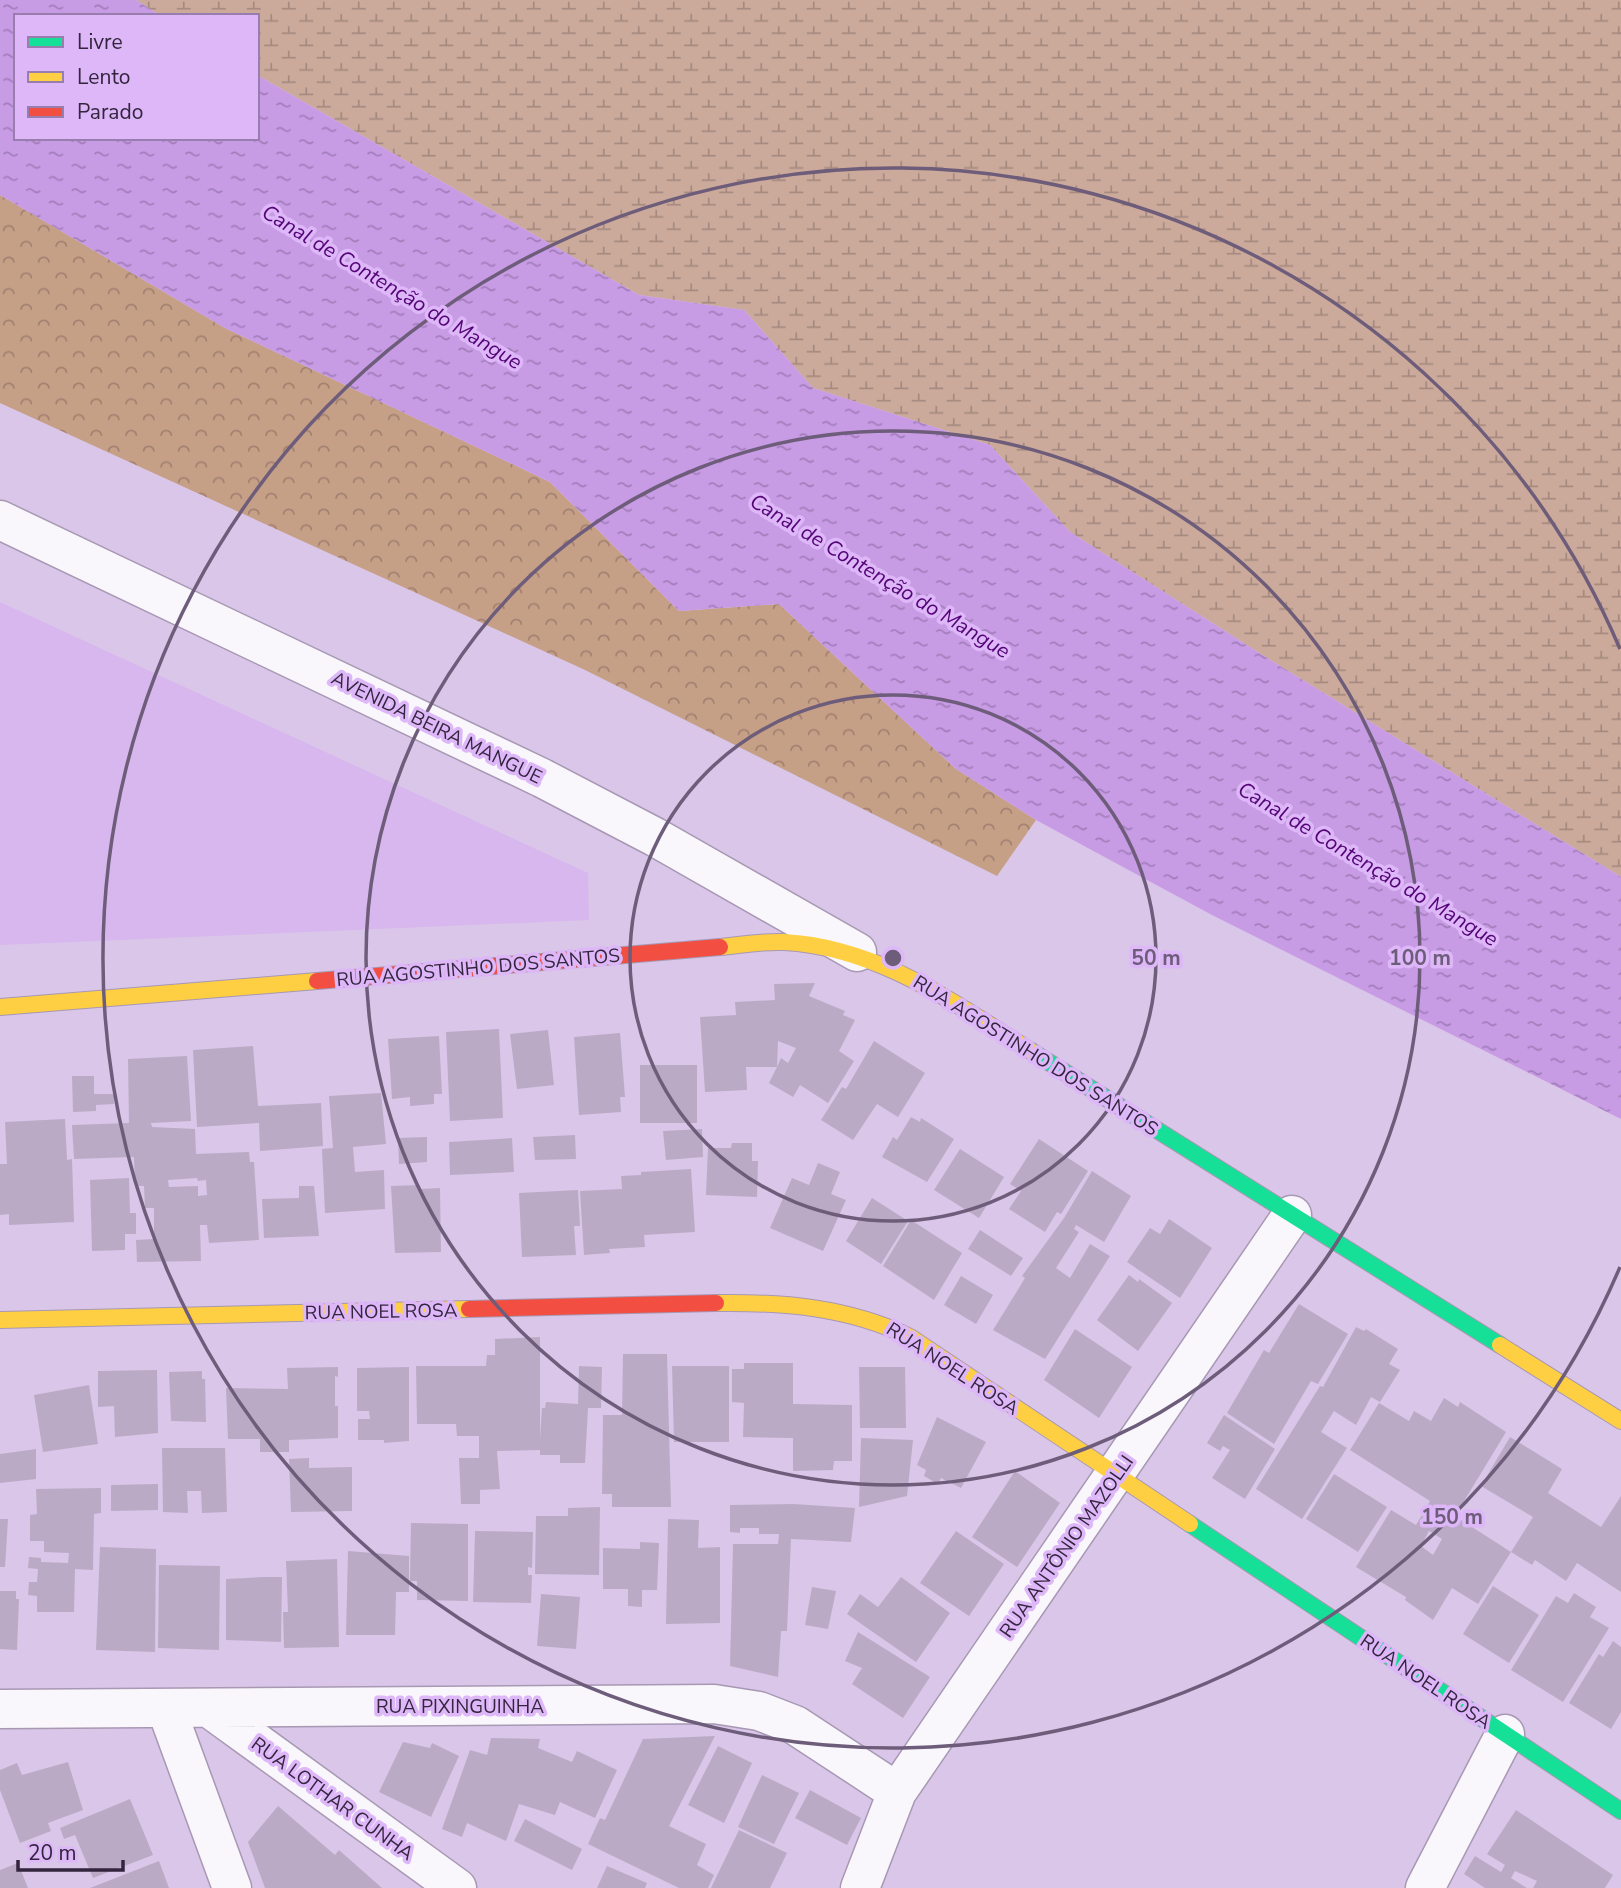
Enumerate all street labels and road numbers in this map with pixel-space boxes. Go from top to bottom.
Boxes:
street label: AVENIDA BEIRA MANGUE [327,666,546,790]
street label: RUA AGOSTINHO DOS SANTOS [335,943,621,993]
street label: RUA AGOSTINHO DOS SANTOS [908,969,1163,1142]
street label: RUA NOEL ROSA [304,1298,458,1326]
street label: RUA NOEL ROSA [881,1316,1024,1421]
street label: RUA ANTÔNIO MAZOLLI [994,1450,1140,1643]
street label: RUA NOEL ROSA [1355,1628,1496,1735]
street label: RUA PIXINGUINHA [376,1694,544,1720]
street label: RUA LOTHAR CUNHA [246,1731,419,1867]

